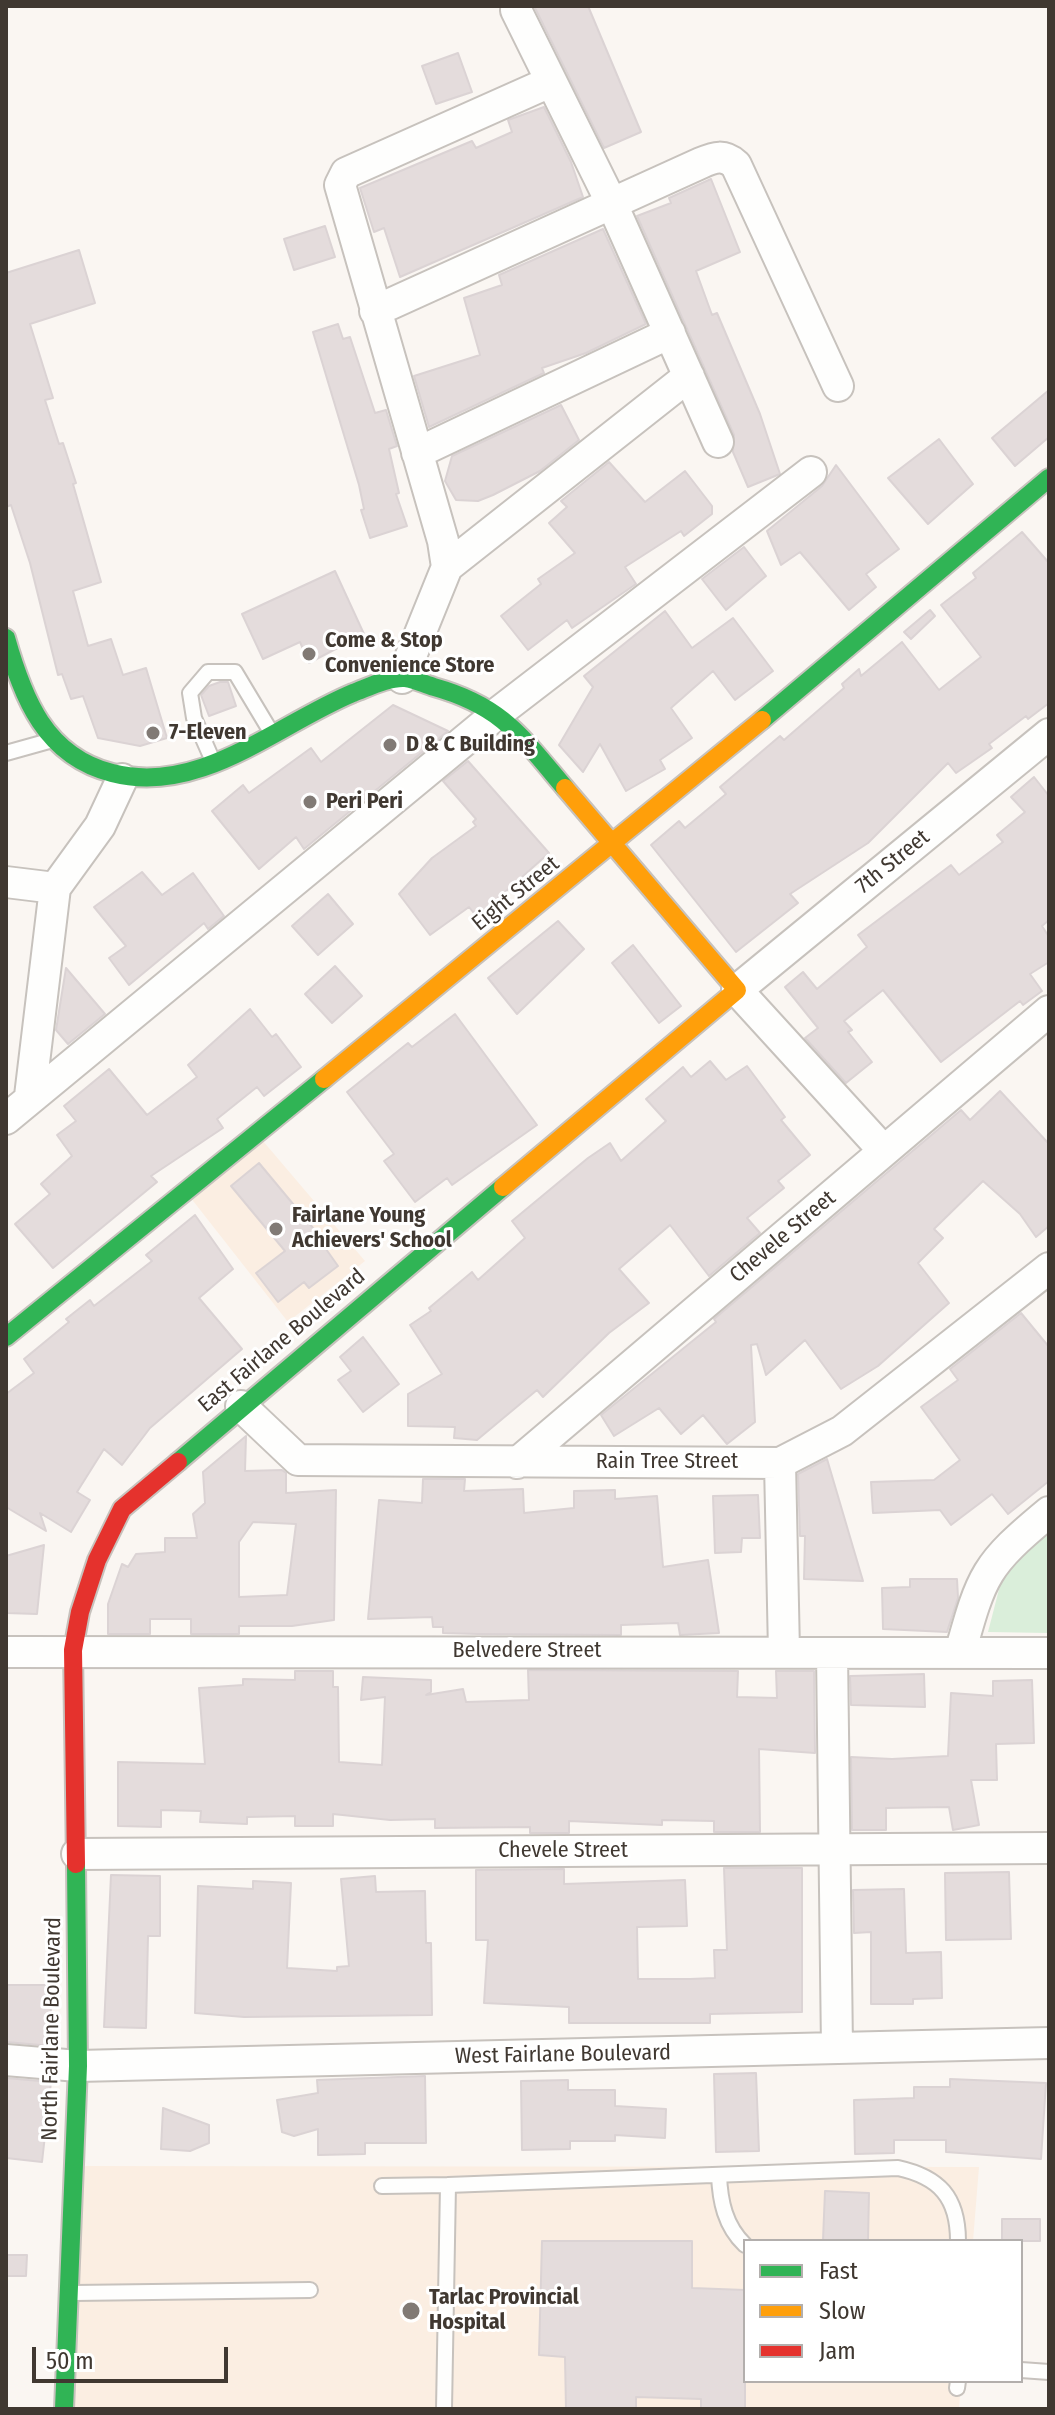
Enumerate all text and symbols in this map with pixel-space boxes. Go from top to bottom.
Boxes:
place label: Come & Stop Convenience Store [325,628,494,680]
marker: Come & Stop Convenience Store [300,645,318,663]
place label: 7-Eleven [169,720,247,746]
marker: 7-Eleven [144,724,162,742]
place label: D & C Building [406,732,535,758]
marker: D & C Building [381,736,399,754]
place label: Peri Peri [326,789,403,815]
marker: Peri Peri [301,793,319,811]
street label: 7th Street [851,824,935,900]
street label: Eight Street [467,851,565,937]
street label: Chevele Street [725,1185,841,1289]
place label: Fairlane Young Achievers' School [292,1203,452,1254]
marker: Fairlane Young Achievers' School [267,1220,285,1238]
street label: East Fairlane Boulevard [193,1264,371,1418]
street label: Rain Tree Street [596,1449,738,1475]
street label: Belvedere Street [453,1638,601,1664]
street label: Chevele Street [498,1838,628,1864]
street label: North Fairlane Boulevard [37,1917,67,2141]
street label: West Fairlane Boulevard [455,2040,671,2070]
legend [743,2239,1023,2383]
text: Fast [819,2257,858,2285]
place label: Tarlac Provincial Hospital [429,2285,579,2336]
text: Slow [819,2297,865,2325]
marker: Tarlac Provincial Hospital [400,2300,422,2322]
scale bar [36,2331,232,2381]
text: Jam [819,2337,856,2365]
text: 50 m [46,2347,94,2375]

